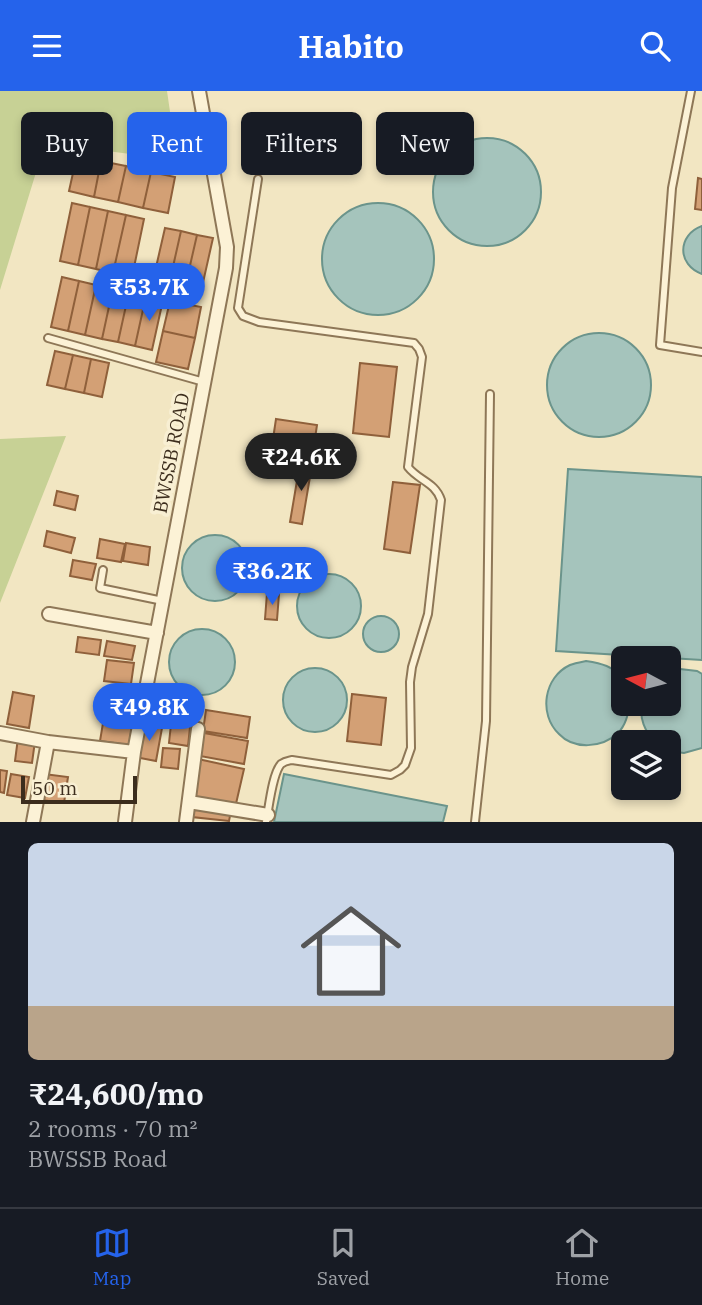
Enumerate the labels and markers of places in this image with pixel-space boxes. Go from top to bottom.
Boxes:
pin: ₹53.7K [92,264,206,323]
pin: ₹24.6K [244,433,358,493]
pin: ₹36.2K [215,547,329,607]
pin: ₹49.8K [92,683,206,743]

